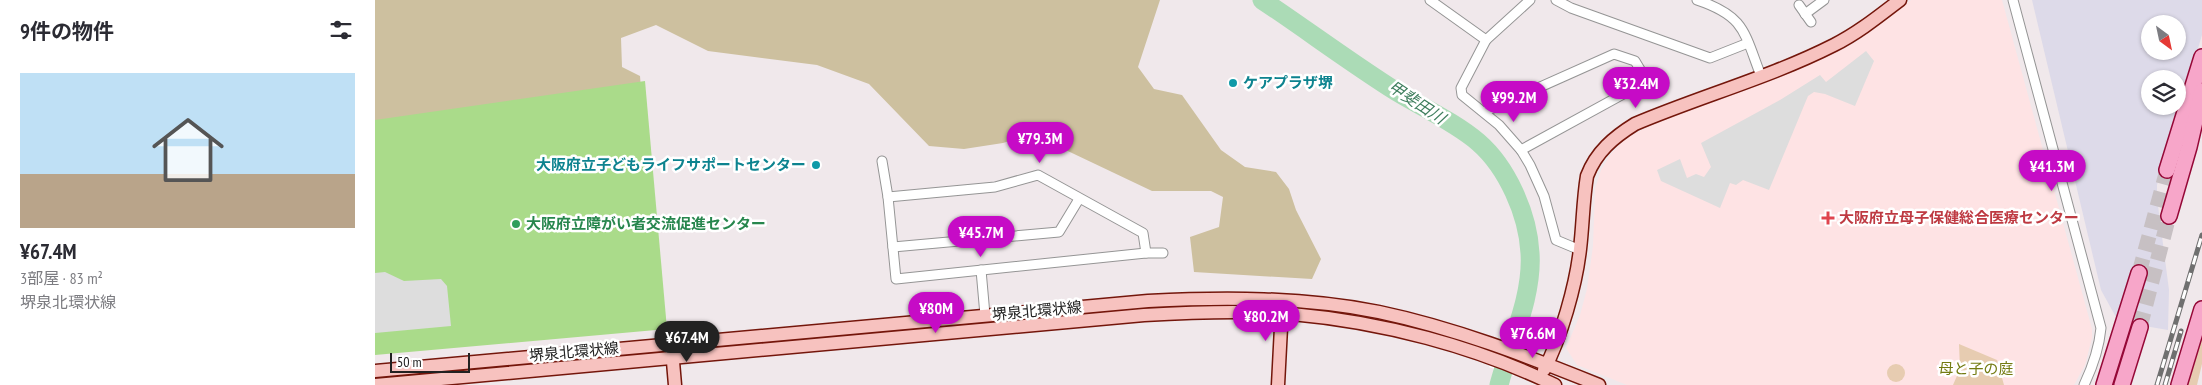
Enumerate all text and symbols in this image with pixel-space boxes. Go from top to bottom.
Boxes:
north arrow [2141,15,2186,60]
map controls [2141,15,2186,115]
icon: filters [327,16,355,44]
text: 9件の物件 [20,18,114,45]
pin: ¥32.4M [1595,66,1677,109]
button: layers [2141,70,2186,115]
place label: ケアプラザ堺 [1243,73,1333,92]
text: ¥32.4M [1614,73,1658,93]
water label: 甲斐田川 [1385,76,1451,129]
marker: ケアプラザ堺 [1227,77,1239,89]
pin: ¥99.2M [1473,80,1555,123]
text: ¥99.2M [1492,87,1536,107]
icon: home [143,105,233,195]
pin: ¥79.3M [999,121,1081,164]
text: ¥79.3M [1018,128,1062,148]
pin: ¥41.3M [2011,150,2093,192]
place label: 大阪府立子どもライフサポートセンター [536,155,806,174]
text: ¥41.3M [2030,156,2074,176]
marker: 大阪府立子どもライフサポートセンター [810,159,822,171]
place label: 大阪府立母子保健総合医療センター [1839,208,2079,227]
marker: 大阪府立母子保健総合医療センター [1821,211,1835,225]
place label: 大阪府立障がい者交流促進センター [526,214,766,233]
pin: ¥45.7M [940,216,1022,258]
marker: 大阪府立障がい者交流促進センター [510,218,522,230]
text: ¥45.7M [959,222,1003,242]
text: ¥67.4M [20,238,76,265]
text: 3部屋 · 83 m² [20,268,103,288]
text: 堺泉北環状線 [20,292,116,312]
pin: ¥80M [906,292,966,334]
street label: 堺泉北環状線 [991,297,1083,324]
text: ¥80M [919,298,953,318]
pin: ¥80.2M [1225,300,1307,342]
text: ¥80.2M [1244,306,1288,326]
pin: ¥76.6M [1492,316,1574,359]
pin: ¥67.4M [646,320,728,363]
text: ¥76.6M [1511,323,1555,343]
text: ¥67.4M [665,327,709,347]
street label: 堺泉北環状線 [528,338,620,365]
scale bar [390,350,470,373]
text: 50 m [397,353,422,371]
park label: 母と子の庭 [1938,359,2014,378]

